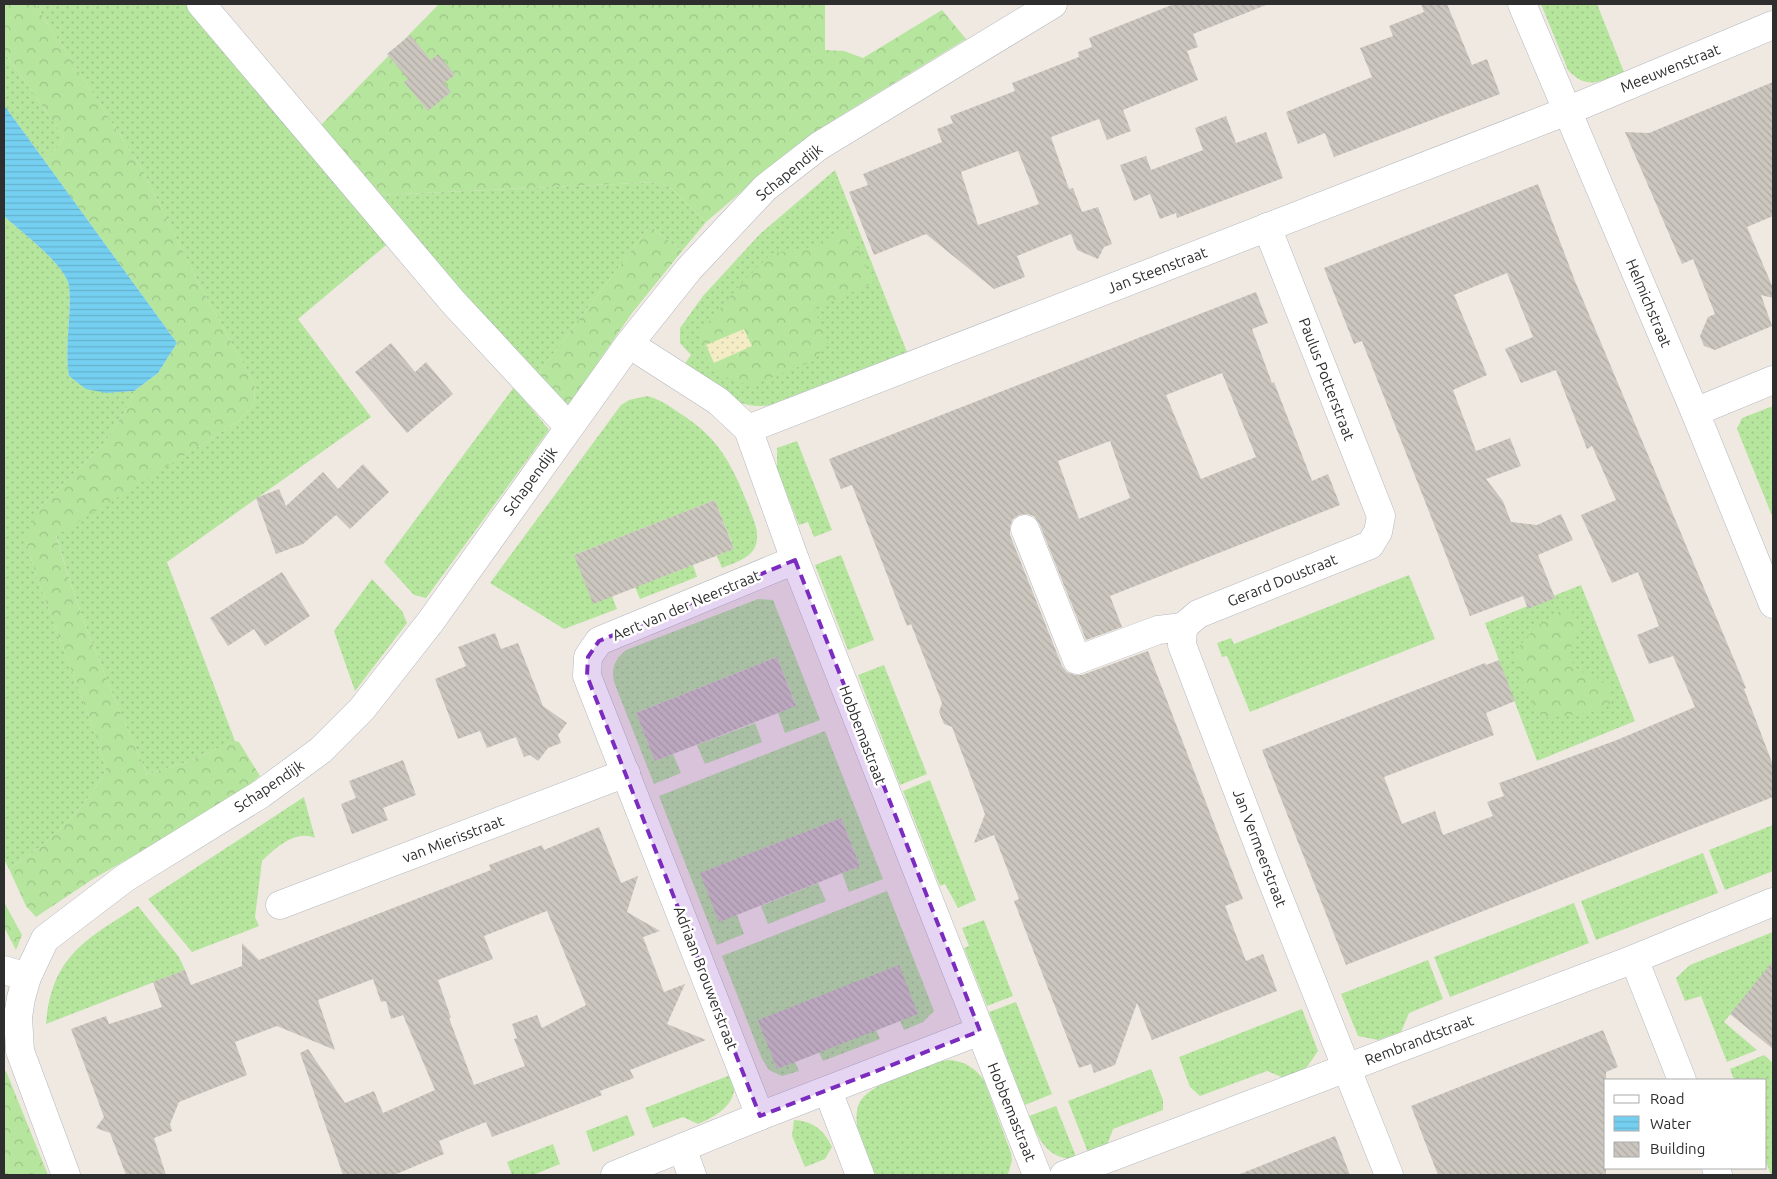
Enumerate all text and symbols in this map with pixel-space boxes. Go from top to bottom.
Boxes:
street label: Meeuwenstraat [1618,40,1722,96]
street label: Schapendijk [752,140,826,204]
street label: Jan Steenstraat [1105,243,1209,297]
street label: Helmichstraat [1623,256,1675,350]
street label: Paulus Potterstraat [1296,315,1358,443]
street label: Schapendijk [500,443,561,519]
street label: Gerard Doustraat [1225,550,1339,610]
street label: Aert van der Neerstraat [610,566,762,644]
street label: Hobbemastraat [836,683,890,787]
street label: Schapendijk [231,756,307,816]
street label: Jan Vermeerstraat [1230,787,1290,909]
street label: van Mierisstraat [400,812,506,866]
street label: Adriaan Brouwerstraat [671,904,741,1052]
street label: Rembrandtstraat [1362,1011,1476,1069]
street label: Hobbemastraat [984,1060,1040,1164]
legend [1604,1079,1767,1169]
text: Road [1650,1090,1685,1107]
text: Water [1650,1115,1691,1132]
text: Building [1650,1140,1705,1157]

